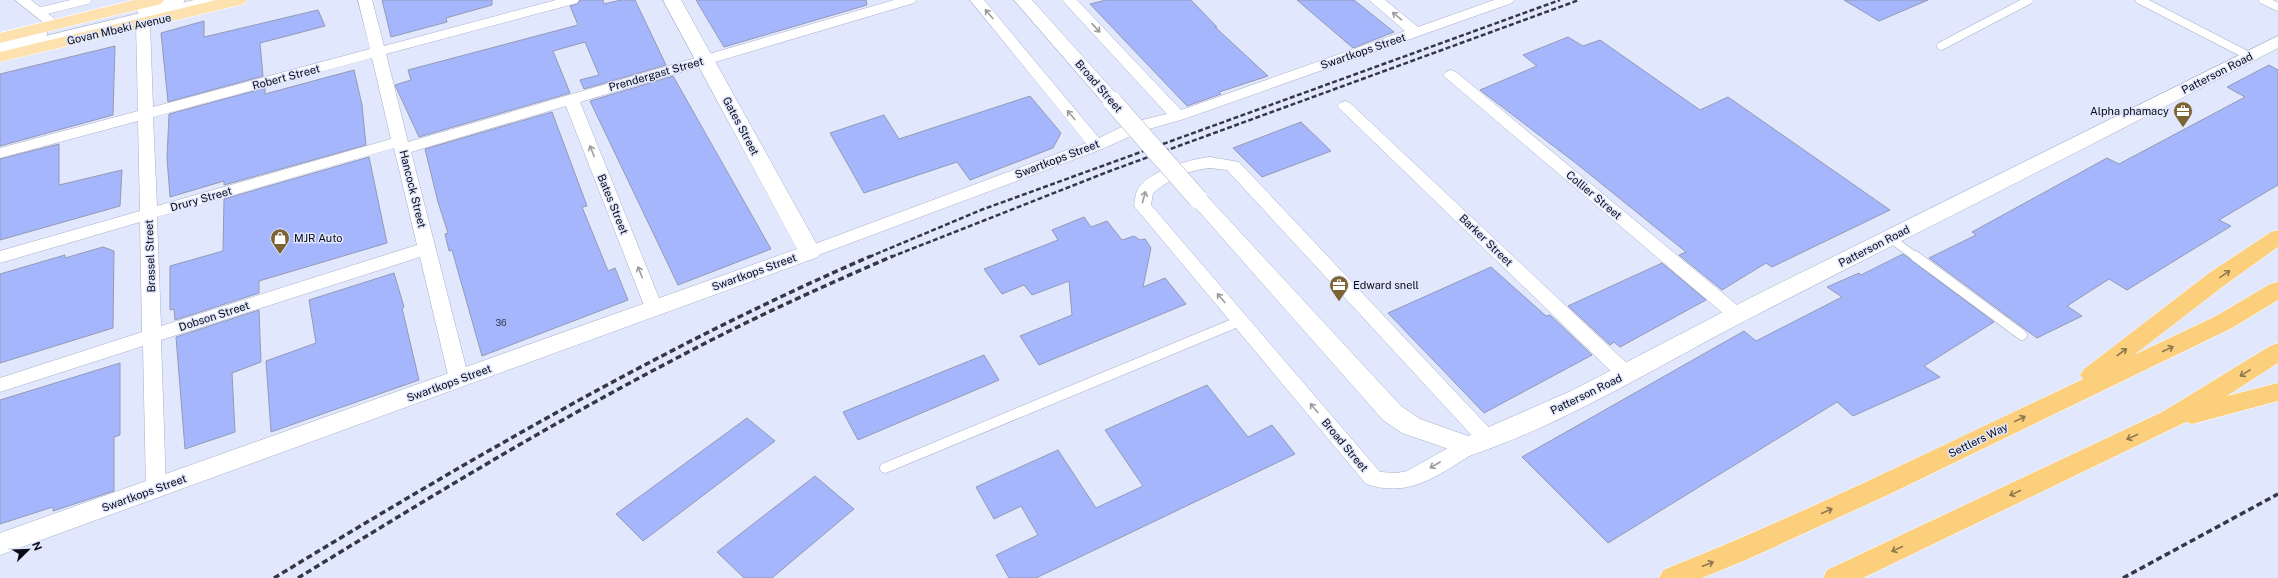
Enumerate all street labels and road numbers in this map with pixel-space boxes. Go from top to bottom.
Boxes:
street label: Govan Mbeki Avenue [66,11,172,47]
street label: Swartkops Street [1319,31,1407,71]
street label: Patterson Road [2180,50,2254,96]
street label: Prendergast Street [607,55,705,93]
street label: Broad Street [1073,57,1125,115]
street label: Robert Street [251,62,321,92]
street label: Gates Street [721,95,761,157]
street label: Swartkops Street [1013,137,1101,181]
street label: Hancock Street [398,149,428,229]
street label: Collier Street [1564,168,1624,222]
street label: Bates Street [595,172,631,236]
street label: Drury Street [169,184,233,214]
street label: Barker Street [1457,212,1515,268]
street label: Brassel Street [143,219,157,293]
street label: Patterson Road [1837,223,1911,269]
street label: Swartkops Street [710,251,798,293]
street label: Dobson Street [177,299,251,333]
street label: Swartkops Street [405,362,493,404]
street label: Patterson Road [1548,372,1624,416]
street label: Broad Street [1319,416,1371,474]
street label: Settlers Way [1946,420,2010,460]
street label: Swartkops Street [100,472,188,514]

